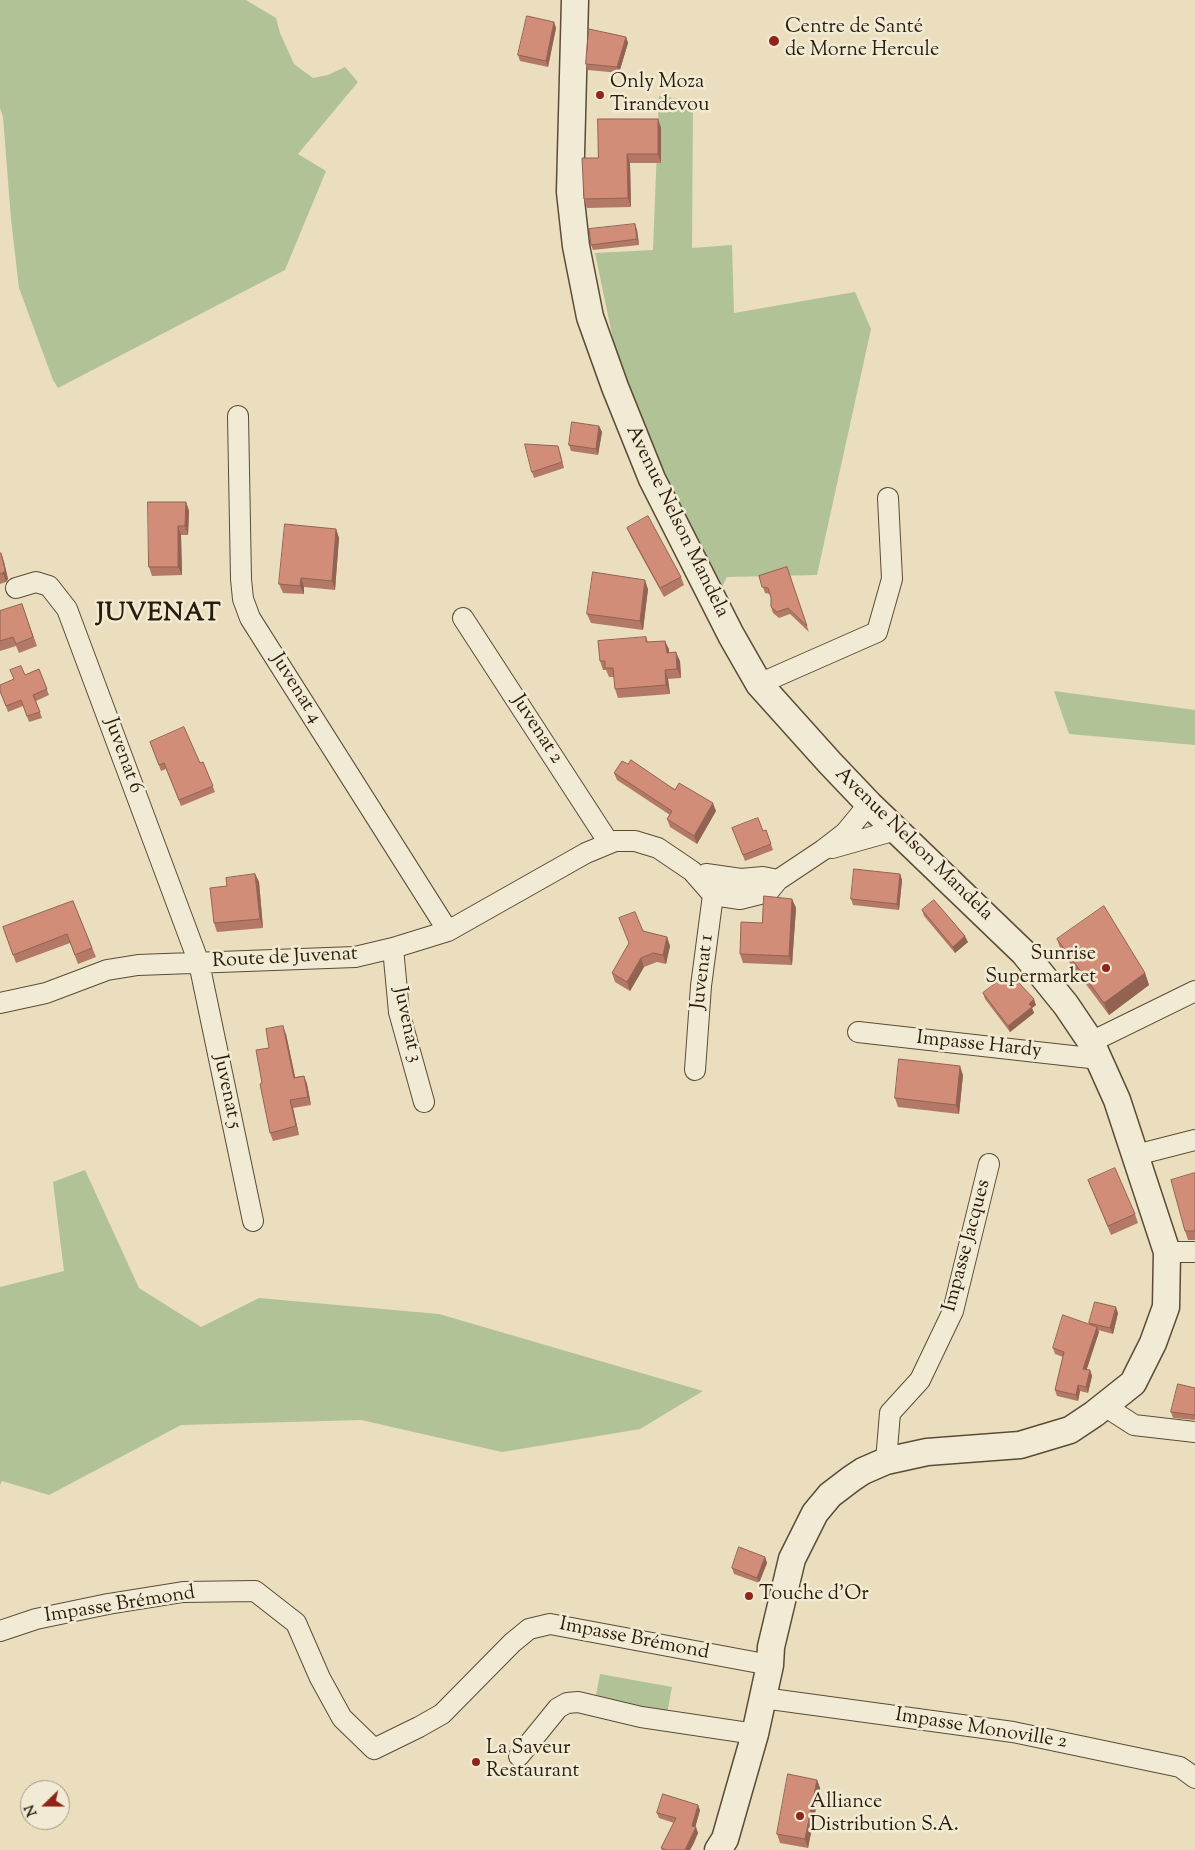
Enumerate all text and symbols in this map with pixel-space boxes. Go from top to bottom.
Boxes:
place label: Centre de Santé de Morne Hercule [785,17,939,64]
marker: Centre de Santé de Morne Hercule [767,34,781,48]
place label: Only Moza Tirandevou [610,72,709,119]
marker: Only Moza Tirandevou [594,89,606,101]
street label: Avenue Nelson Mandela [619,422,733,622]
district label: JUVENAT [96,601,222,631]
street label: Juvenat 4 [264,649,326,729]
street label: Juvenat 2 [505,691,567,769]
street label: Juvenat 6 [97,715,147,797]
street label: Avenue Nelson Mandela [829,763,997,927]
street label: Juvenat 1 [688,933,720,1011]
street label: Route de Juvenat [212,943,358,975]
place label: Sunrise Supermarket [985,944,1096,991]
marker: Sunrise Supermarket [1100,962,1112,974]
street label: Juvenat 3 [386,985,426,1065]
street label: Impasse Hardy [915,1027,1043,1065]
street label: Juvenat 5 [206,1053,246,1131]
street label: Impasse Jacques [939,1177,997,1315]
street label: Impasse Brémond [43,1582,197,1630]
place label: Touche d’Or [759,1584,869,1608]
marker: Touche d’Or [743,1590,755,1602]
street label: Impasse Brémond [557,1614,711,1666]
street label: Impasse Monoville 2 [893,1705,1069,1755]
place label: La Saveur Restaurant [486,1738,579,1785]
marker: La Saveur Restaurant [470,1756,482,1768]
north arrow [20,1780,70,1830]
place label: Alliance Distribution S.A. [810,1792,959,1839]
text: N [21,1801,43,1819]
marker: Alliance Distribution S.A. [794,1810,806,1822]

